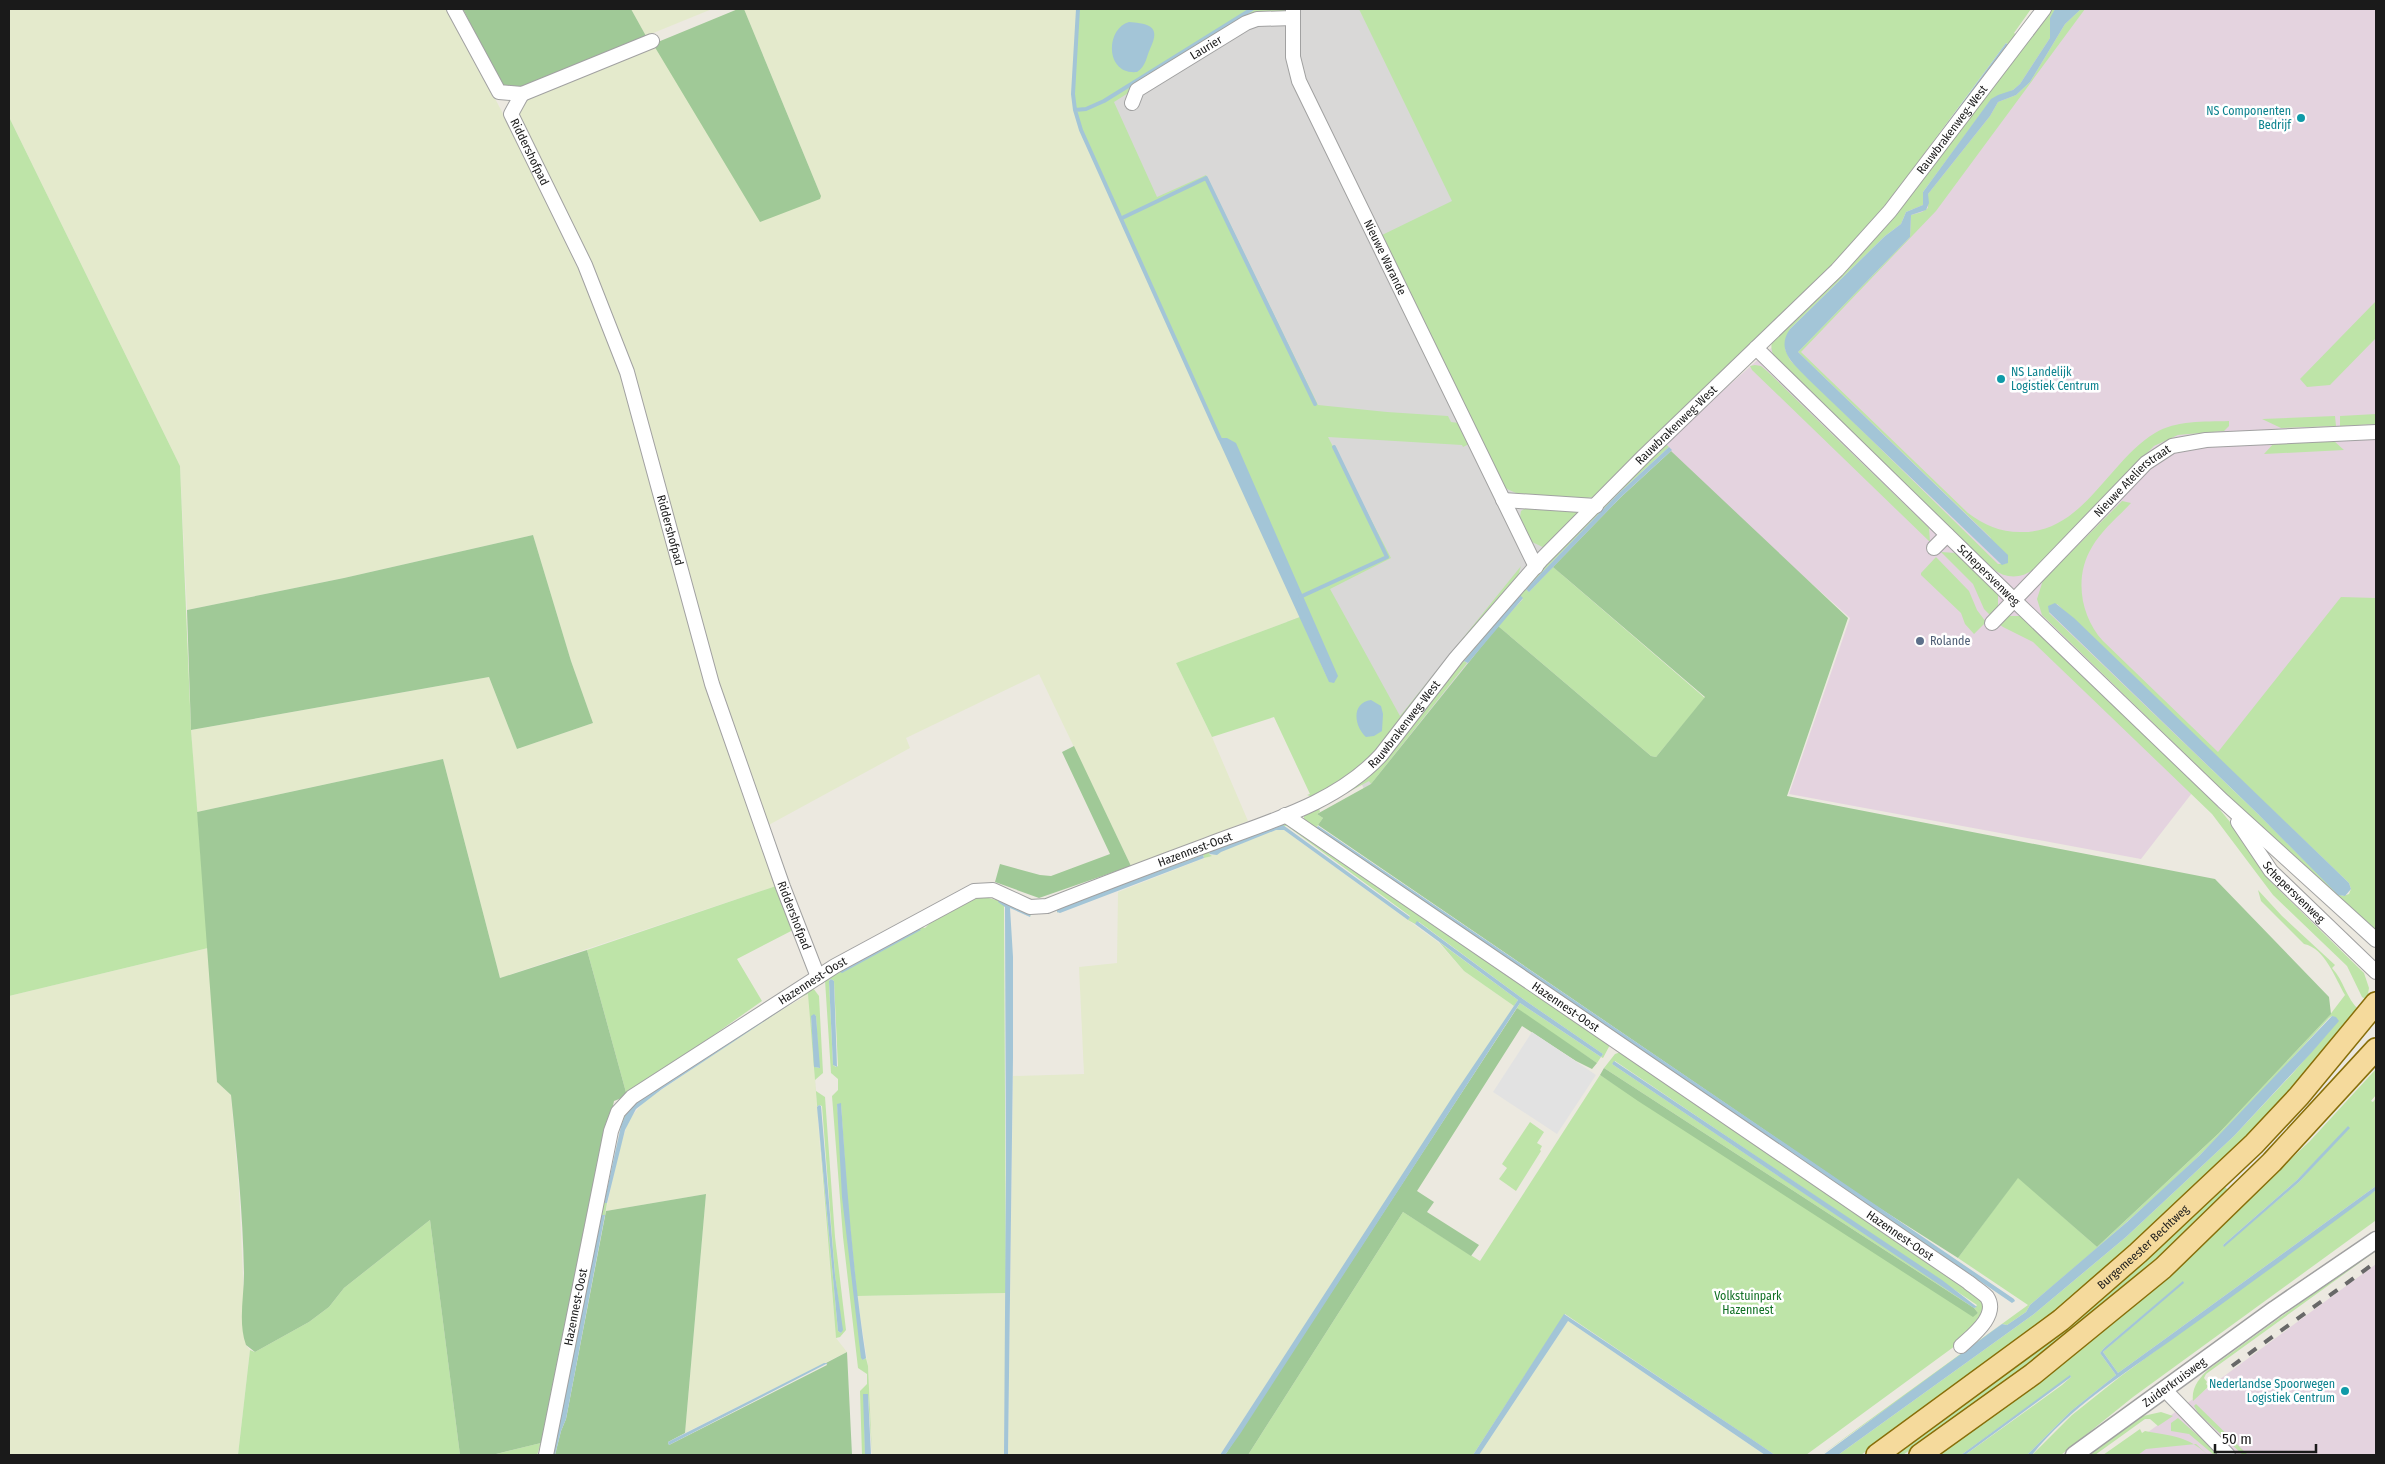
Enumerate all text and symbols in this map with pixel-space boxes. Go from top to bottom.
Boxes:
street label: Laurier [1188,32,1225,63]
street label: Rauwbrakenweg-West [1914,82,1990,177]
place label: NS Componenten Bedrijf [2206,104,2292,132]
marker: NS Componenten Bedrijf [2295,112,2307,124]
street label: Riddershofpad [507,116,552,187]
street label: Nieuwe Warande [1361,217,1409,297]
place label: NS Landelijk Logistiek Centrum [2011,365,2099,393]
marker: NS Landelijk Logistiek Centrum [1995,373,2007,385]
street label: Rauwbrakenweg-West [1632,382,1720,468]
street label: Nieuwe Atelierstraat [2091,442,2173,520]
street label: Riddershofpad [654,493,686,567]
street label: Schepersvenweg [1954,542,2023,609]
place label: Rolande [1930,634,1970,648]
marker: Rolande [1914,635,1926,647]
street label: Rauwbrakenweg-West [1365,678,1443,771]
street label: Hazennest-Oost [1156,829,1234,870]
street label: Schepersvenweg [2260,859,2328,926]
street label: Riddershofpad [775,879,814,952]
street label: Hazennest-Oost [776,954,849,1008]
street label: Hazennest-Oost [1529,979,1602,1035]
street label: Burgemeester Bechtweg [2094,1202,2192,1292]
street label: Hazennest-Oost [1864,1208,1936,1263]
street label: Hazennest-Oost [561,1267,590,1347]
park label: Volkstuinpark Hazennest [1714,1289,1782,1317]
street label: Zuiderkruisweg [2140,1354,2209,1410]
place label: Nederlandse Spoorwegen Logistiek Centrum [2209,1377,2335,1405]
marker: Nederlandse Spoorwegen Logistiek Centrum [2339,1385,2351,1397]
scale bar [2215,1422,2316,1454]
text: 50 m [2222,1430,2252,1448]

